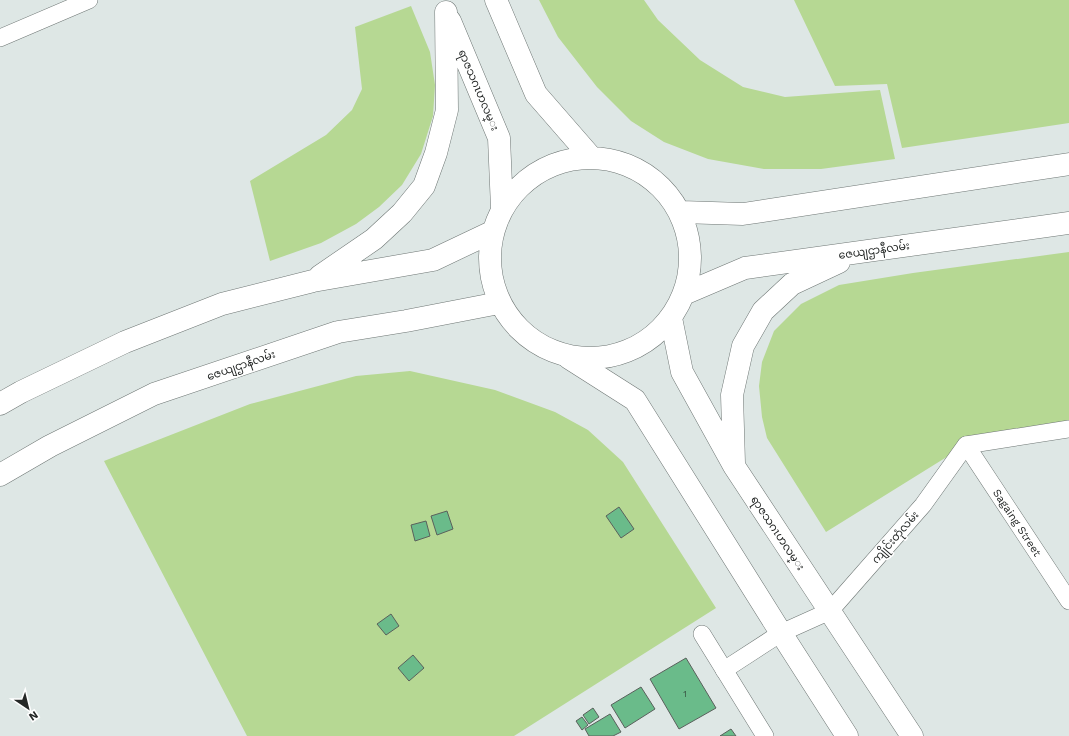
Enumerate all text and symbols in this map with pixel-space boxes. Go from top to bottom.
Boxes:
street label: ရာဇသဂၤဟလမ္း [454,48,502,134]
street label: ဇေယျဌာနီလမ်း [838,238,911,264]
street label: ဇေယျဌာနီလမ်း [205,347,278,385]
street label: Sagaing Street [990,487,1044,559]
street label: ရာဇသဂၤဟလမ္း [746,494,807,574]
street label: ကျိုင်းတုံလမ်း [868,508,923,567]
north arrow [8,688,48,728]
house number: 1 [683,689,687,699]
text: N [26,708,41,723]

